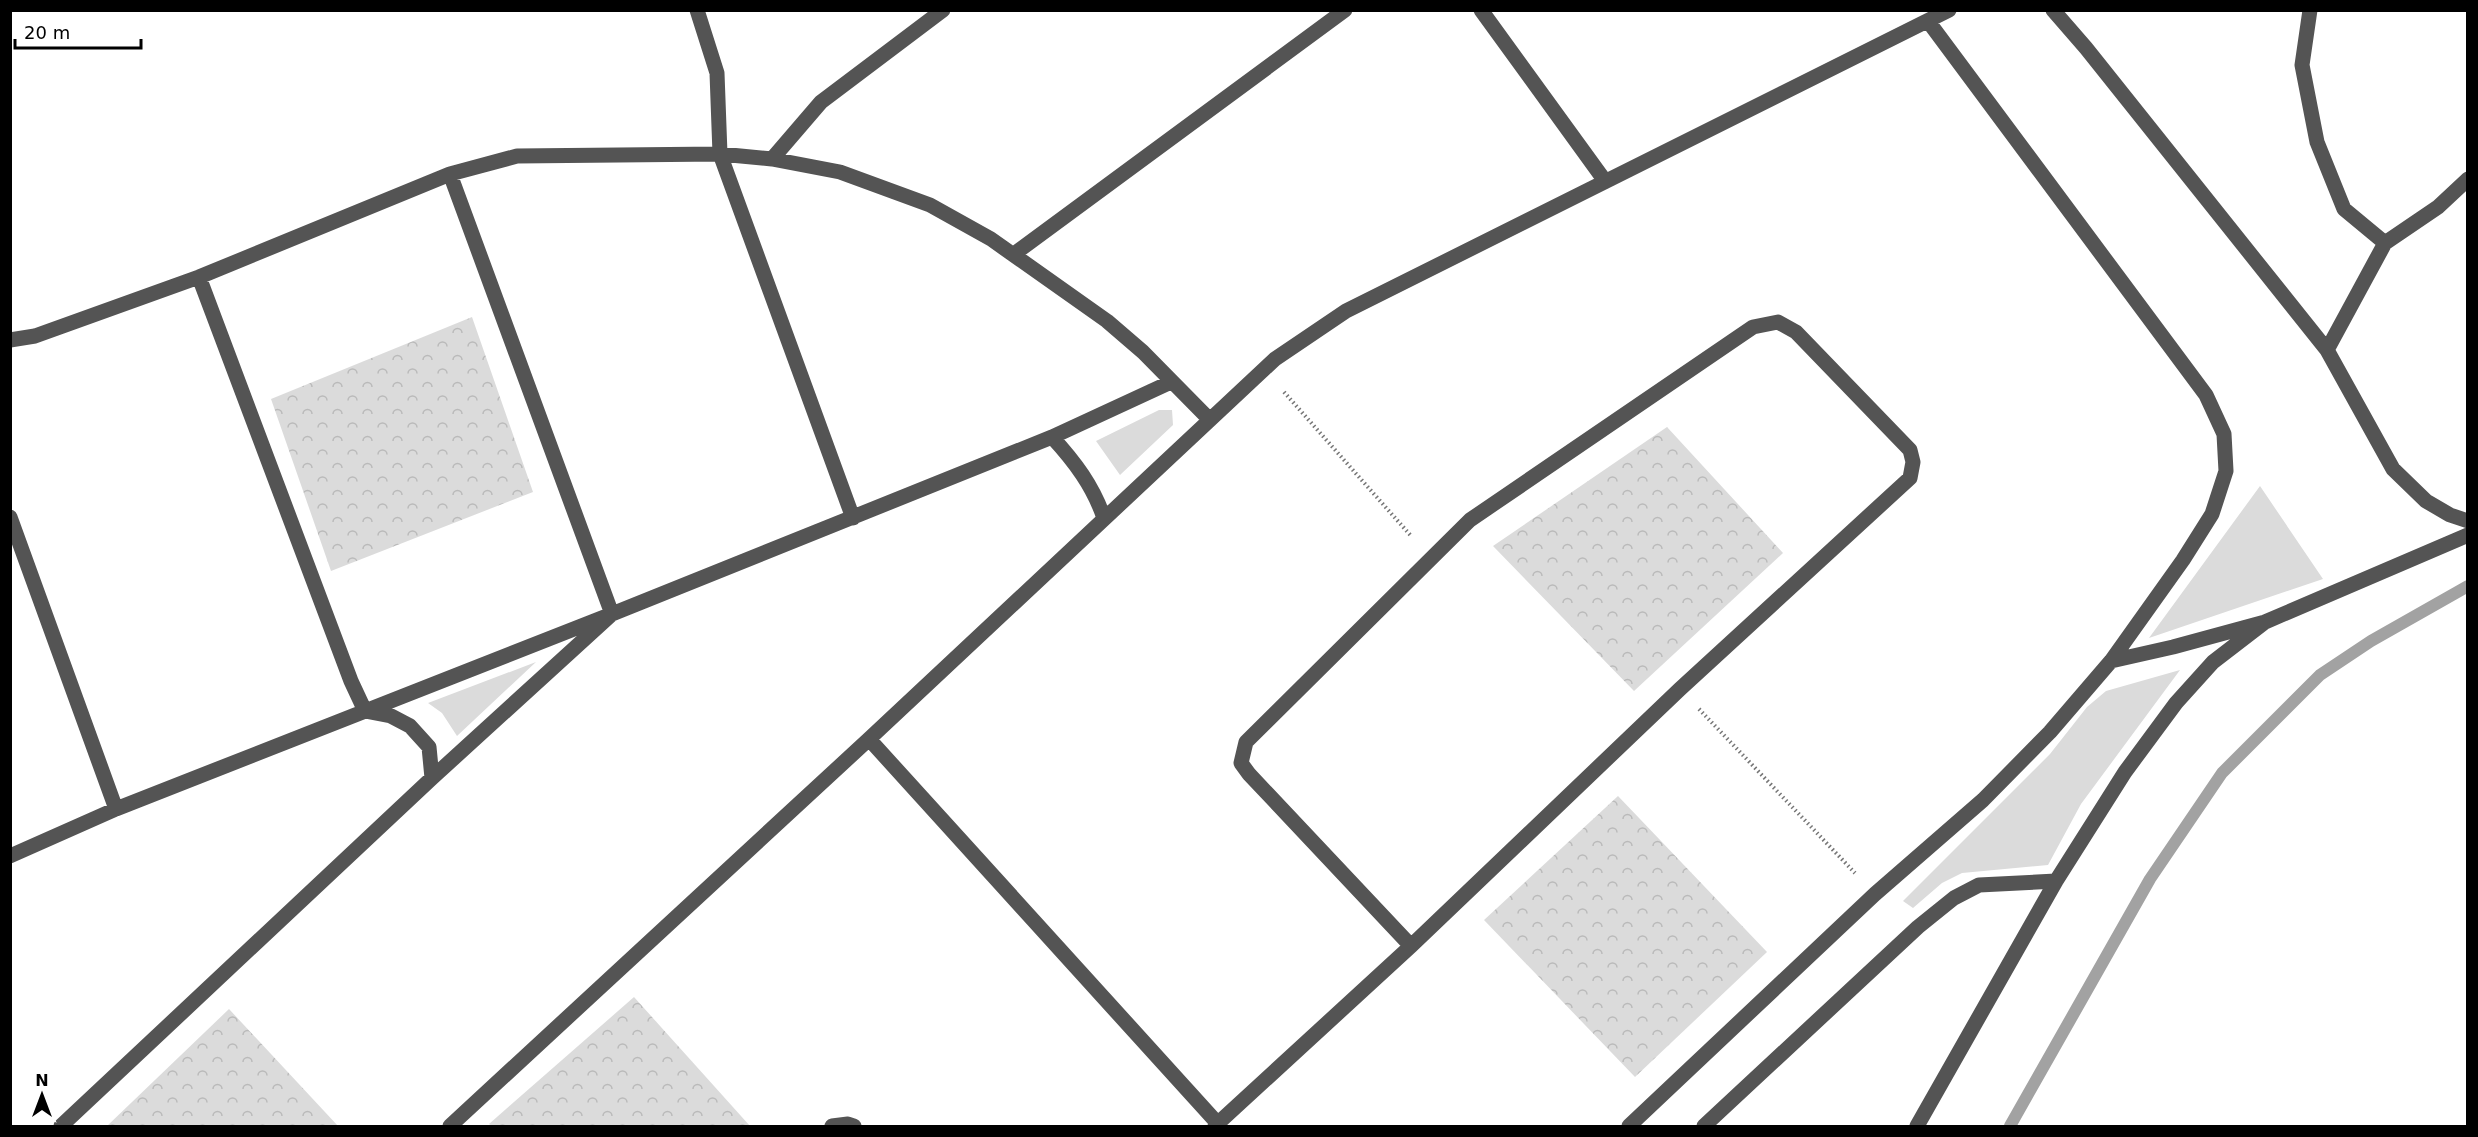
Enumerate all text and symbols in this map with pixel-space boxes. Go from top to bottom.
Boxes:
scale bar [15,12,141,50]
text: 20 m [24,22,70,43]
north arrow [12,1065,72,1125]
text: N [35,1071,49,1090]

